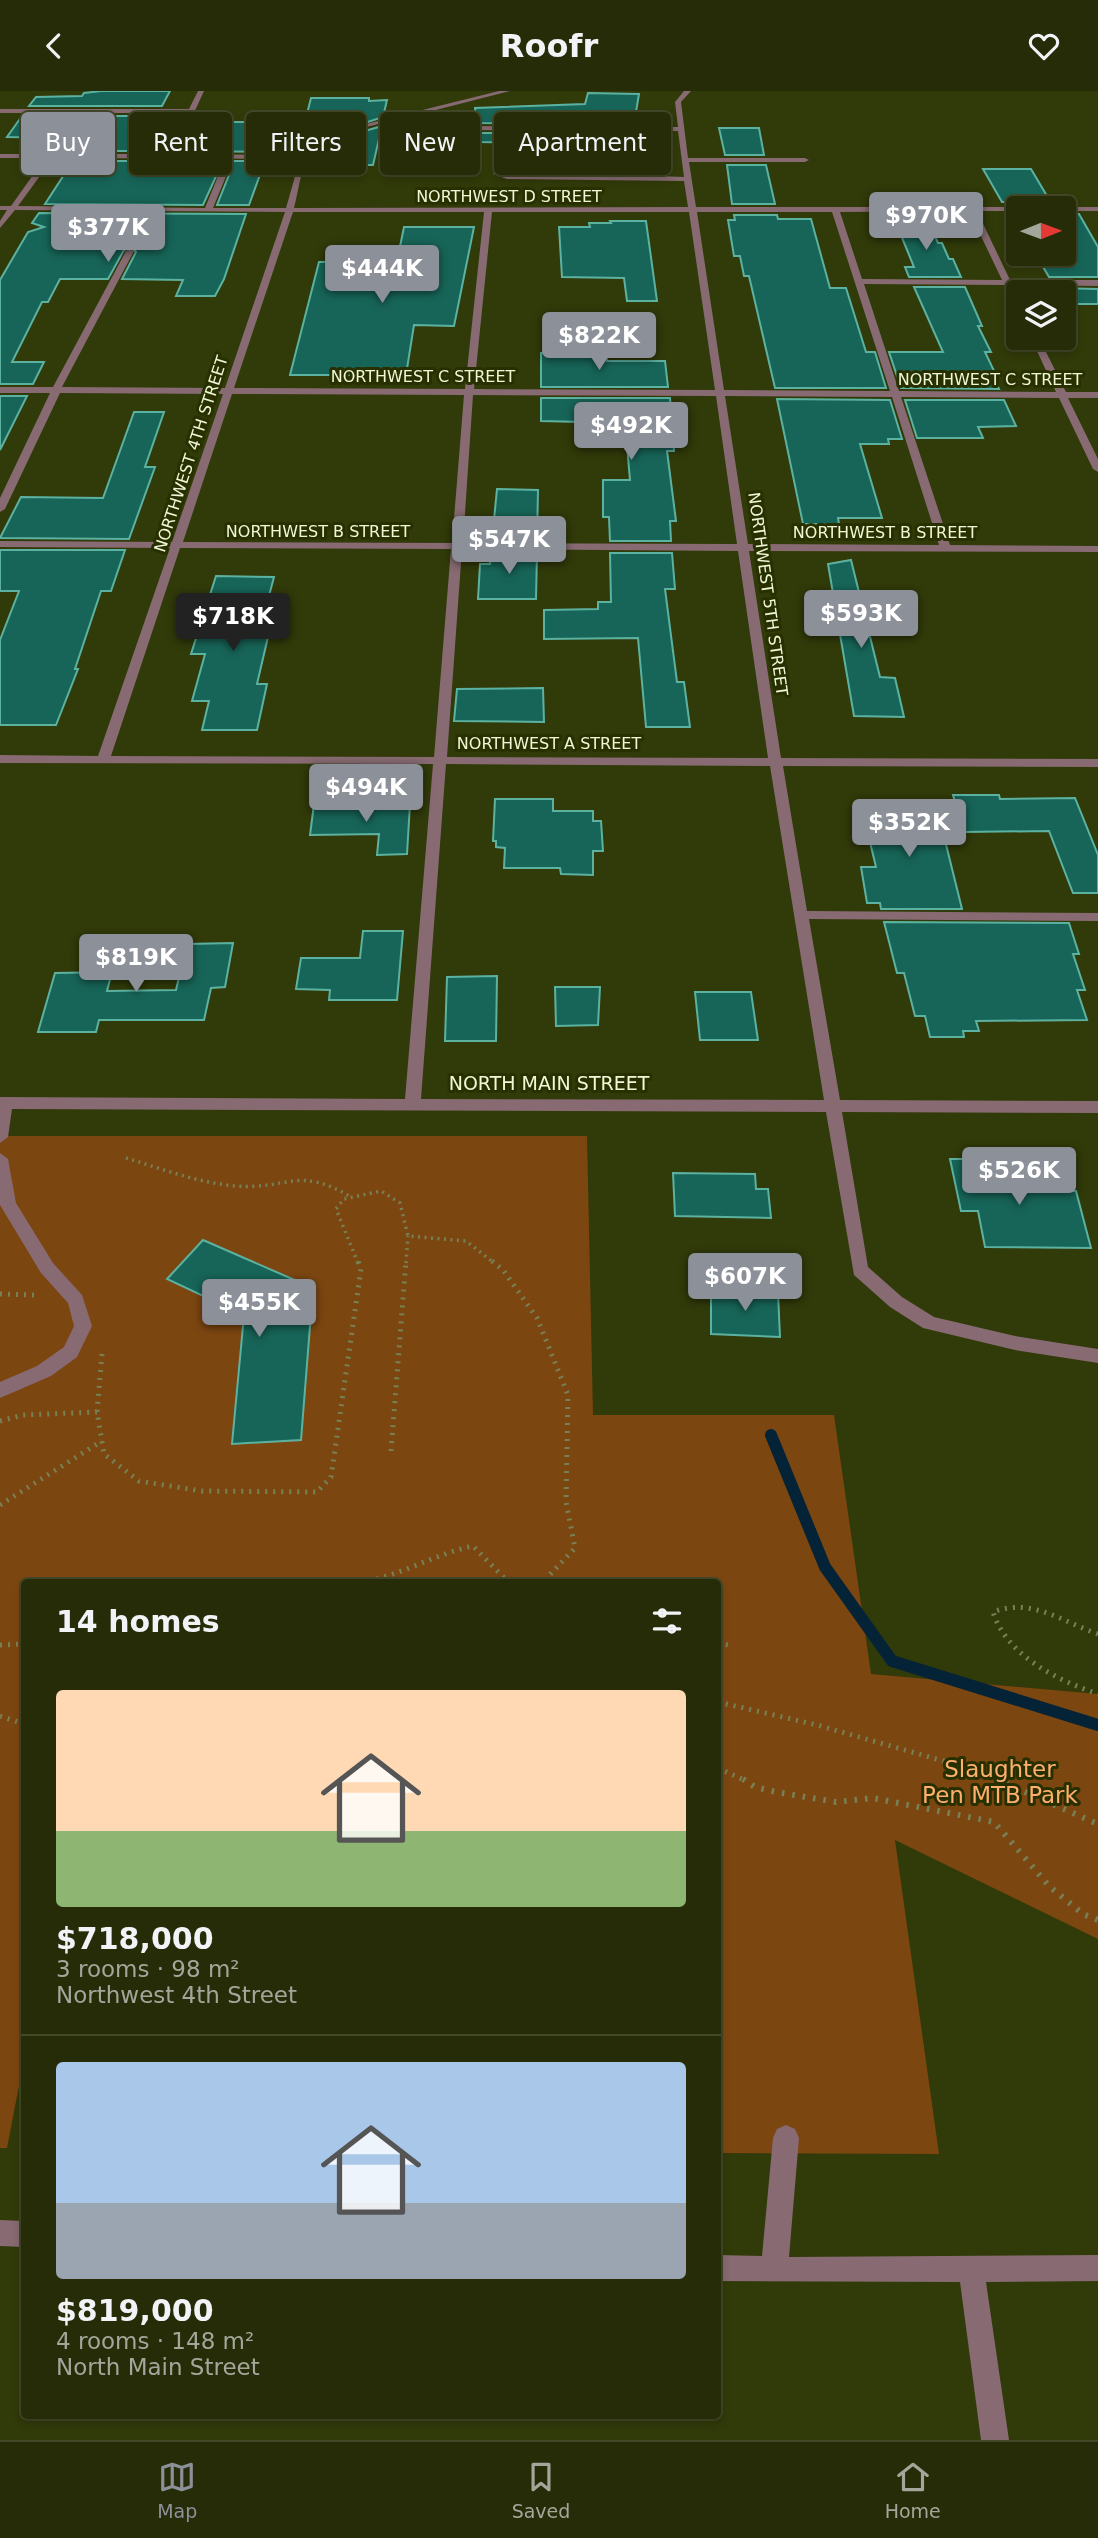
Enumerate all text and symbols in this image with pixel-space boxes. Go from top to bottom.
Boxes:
icon: back [35,27,73,65]
text: Roofr [500,27,598,65]
icon: heart [1025,27,1063,65]
chip: Buy [21,112,115,175]
chip: Rent [129,112,232,175]
chip: Filters [246,112,366,175]
chip: New [380,112,480,175]
chip: Apartment [494,112,671,175]
street label: NORTHWEST D STREET [416,187,602,206]
pin: $970K [877,193,975,252]
north arrow [1006,196,1076,266]
map controls [1006,196,1076,350]
text: $970K [885,202,967,228]
pin: $377K [59,205,157,264]
text: $377K [67,214,149,240]
pin: $444K [333,245,431,305]
text: $444K [341,255,423,281]
button: layers [1006,280,1076,350]
pin: $822K [550,313,648,372]
text: $822K [558,322,640,348]
street label: NORTHWEST 4TH STREET [150,353,232,555]
street label: NORTHWEST C STREET [331,367,516,386]
street label: NORTHWEST C STREET [898,370,1083,389]
pin: $492K [582,403,680,462]
text: $492K [590,412,672,438]
street label: NORTHWEST 5TH STREET [744,491,792,697]
pin: $547K [460,517,558,576]
street label: NORTHWEST B STREET [226,522,410,541]
street label: NORTHWEST B STREET [793,523,977,542]
text: $547K [468,526,550,552]
pin: $593K [812,591,910,650]
pin: $718K [184,594,282,653]
text: $593K [820,600,902,626]
text: $718K [192,603,274,629]
street label: NORTHWEST A STREET [457,734,641,753]
pin: $494K [317,765,415,824]
text: $494K [325,774,407,800]
pin: $352K [860,799,958,859]
text: $352K [868,809,950,835]
pin: $819K [87,935,185,994]
text: $819K [95,944,177,970]
street label: NORTH MAIN STREET [449,1072,650,1094]
pin: $526K [970,1147,1068,1207]
text: $526K [978,1157,1060,1183]
pin: $607K [696,1253,794,1313]
text: $607K [704,1263,786,1289]
pin: $455K [210,1279,308,1339]
text: $455K [218,1289,300,1315]
icon: filters [648,1602,686,1640]
text: 14 homes [56,1604,220,1639]
icon: home [308,1735,434,1861]
park label: Slaughter Pen MTB Park [922,1756,1079,1808]
text: $718,000 [56,1921,214,1956]
text: 3 rooms · 98 m² [56,1956,240,1982]
text: Northwest 4th Street [56,1982,297,2008]
icon: home [308,2107,434,2233]
text: $819,000 [56,2293,214,2328]
text: 4 rooms · 148 m² [56,2328,254,2354]
text: North Main Street [56,2354,260,2380]
tab: Map [157,2458,197,2522]
tab: Saved [512,2458,570,2522]
tab: Home [885,2458,941,2522]

